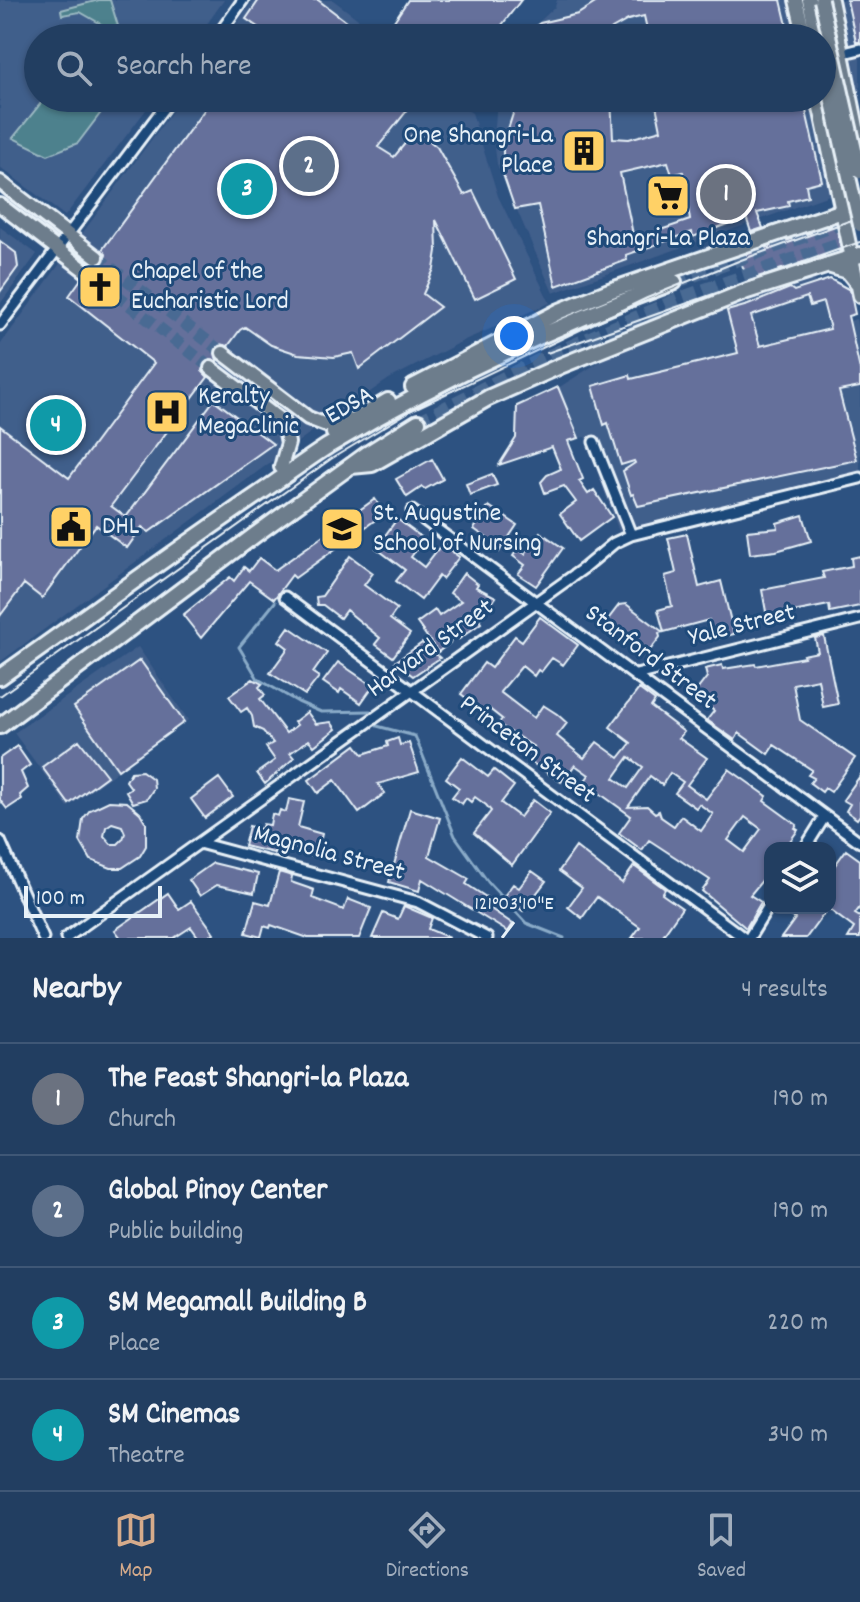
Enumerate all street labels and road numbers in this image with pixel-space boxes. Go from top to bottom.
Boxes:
street label: EDSA [319,377,381,435]
street label: Harvard Street [360,590,503,708]
street label: Yale Street [685,595,799,657]
street label: Stanford Street [576,596,724,720]
street label: Princeton Street [451,686,603,814]
street label: Magnolia Street [250,816,409,892]

